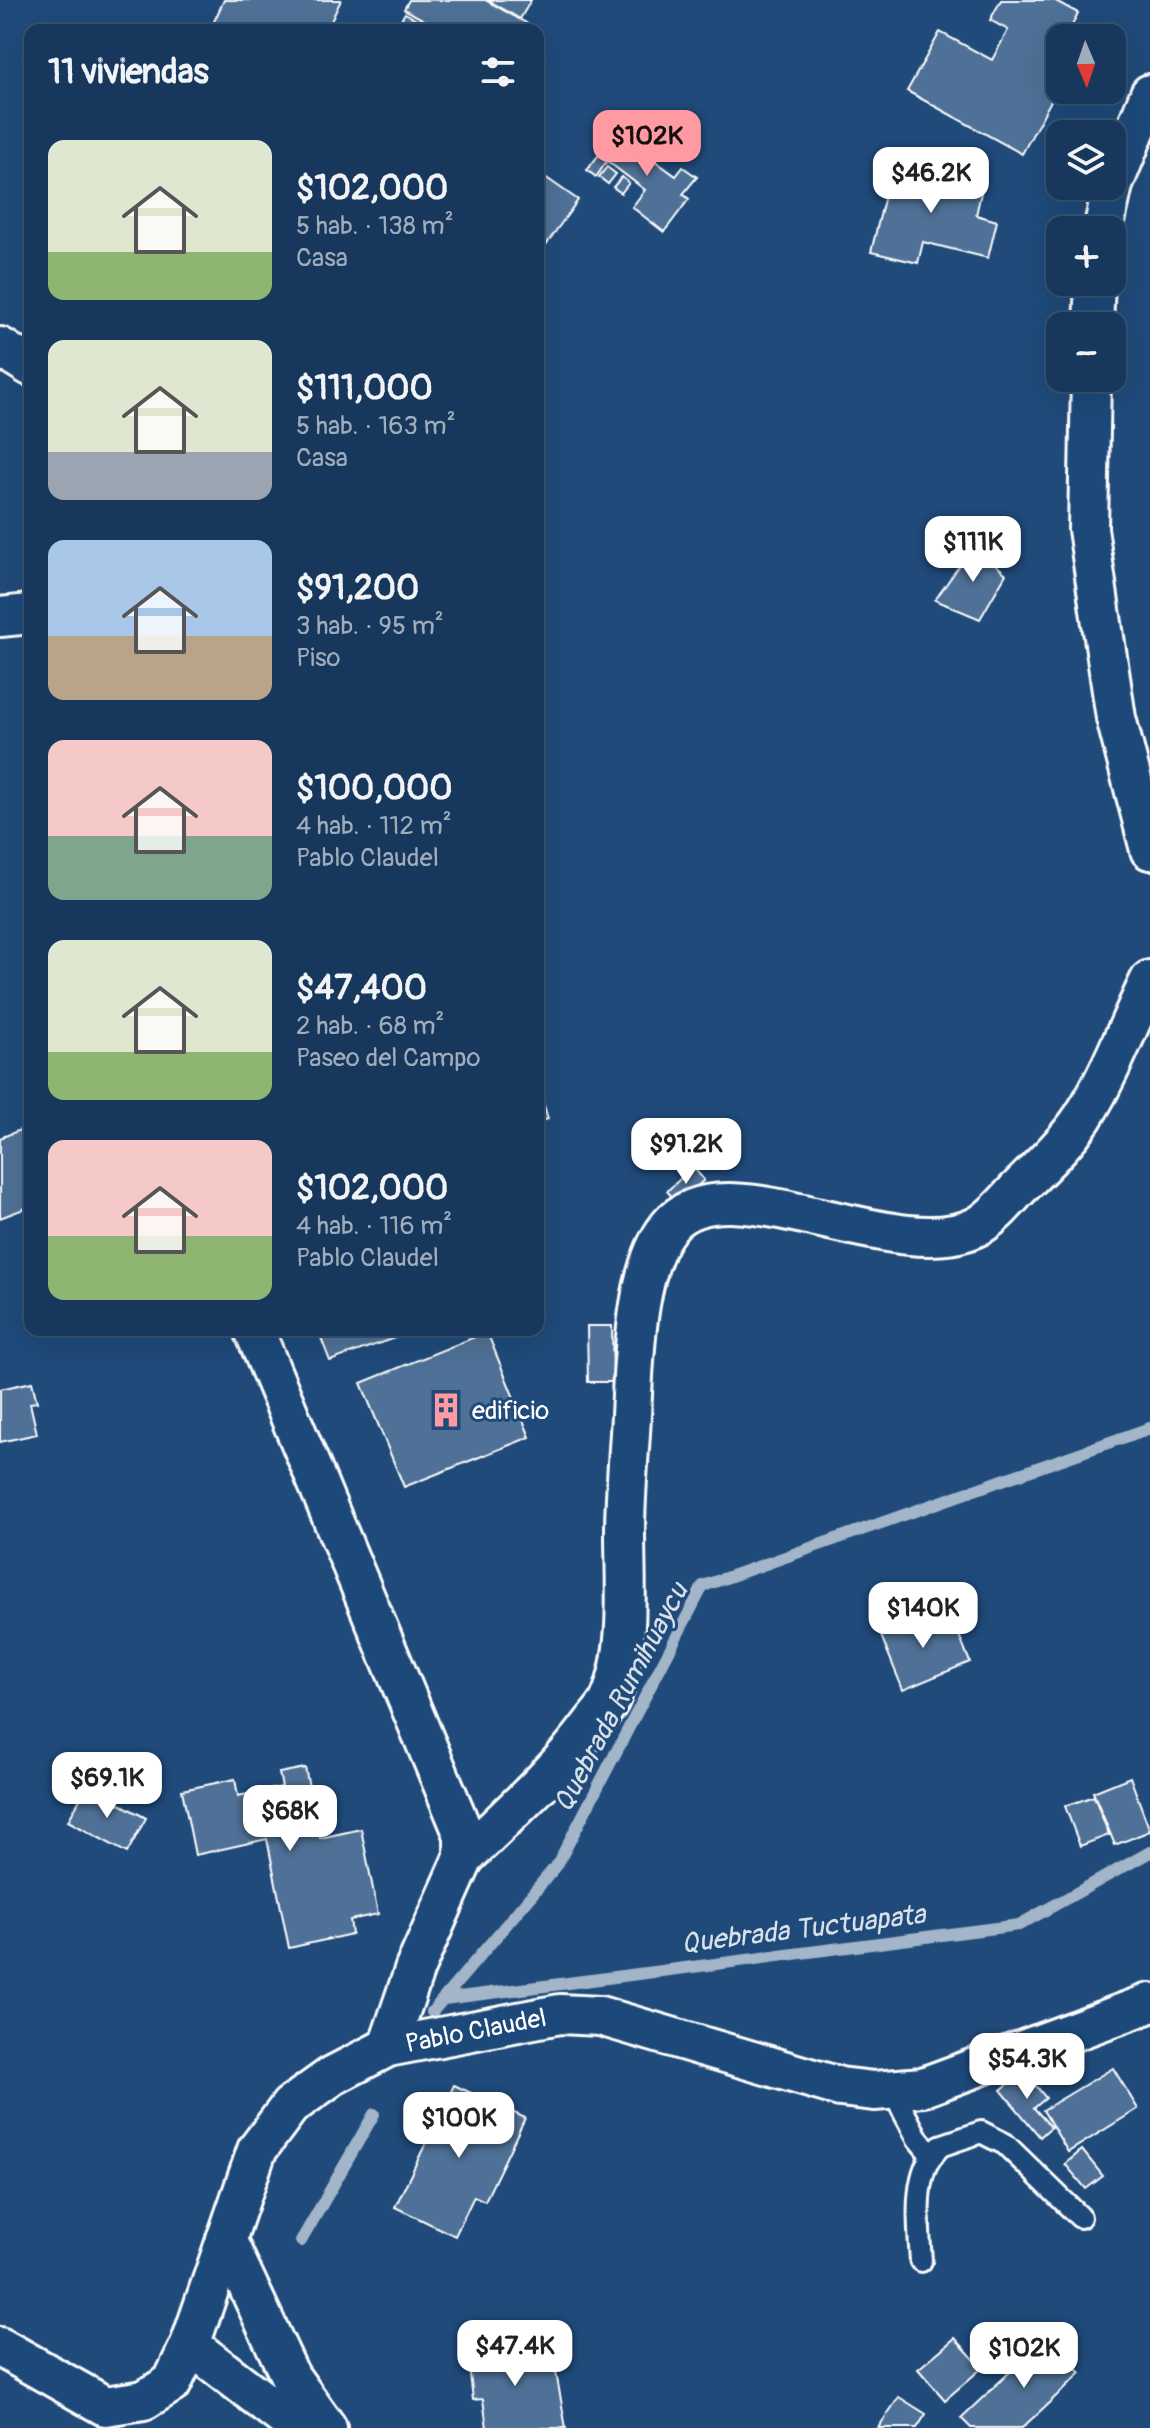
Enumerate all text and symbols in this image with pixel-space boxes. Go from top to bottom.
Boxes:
north arrow [1046,24,1126,104]
map controls [1046,24,1126,392]
icon: filters [476,50,520,94]
text: 11 viviendas [48,51,209,94]
pin: $102K [591,110,703,178]
text: $102K [611,120,683,152]
button: layers [1046,120,1126,200]
pin: $46.2K [866,147,996,215]
text: $46.2K [891,157,971,189]
text: $102,000 [296,167,448,210]
icon: home [112,172,208,268]
text: 5 hab. · 138 m² [296,210,454,242]
button: + [1046,216,1126,296]
text: Casa [296,242,348,274]
button: − [1046,312,1126,392]
text: $111,000 [296,367,433,410]
icon: home [112,372,208,468]
text: 5 hab. · 163 m² [296,410,456,442]
text: Casa [296,442,348,474]
pin: $111K [917,516,1029,584]
text: $111K [943,526,1003,558]
text: $91,200 [296,567,419,610]
icon: home [112,572,208,668]
text: 3 hab. · 95 m² [296,610,444,642]
text: Piso [296,642,341,674]
text: $100,000 [296,767,452,810]
icon: home [112,772,208,868]
text: 4 hab. · 112 m² [296,810,452,842]
text: Pablo Claudel [296,842,439,874]
text: $47,400 [296,967,427,1010]
icon: home [112,972,208,1068]
text: 2 hab. · 68 m² [296,1010,444,1042]
text: Paseo del Campo [296,1042,481,1074]
pin: $91.2K [621,1118,751,1186]
text: $91.2K [649,1128,723,1160]
text: $102,000 [296,1167,448,1210]
icon: home [112,1172,208,1268]
text: 4 hab. · 116 m² [296,1210,452,1242]
text: Pablo Claudel [296,1242,439,1274]
building icon: edificio [427,1391,465,1429]
place label: edificio [472,1395,549,1427]
water label: Quebrada Rumihuaycu [546,1575,697,1818]
pin: $140K [867,1582,979,1650]
text: $140K [887,1592,959,1624]
pin: $69.1K [42,1752,172,1820]
text: $69.1K [70,1762,144,1794]
pin: $68K [243,1785,337,1853]
text: $68K [261,1795,319,1827]
water label: Quebrada Tuctuapata [679,1897,929,1962]
street label: Pablo Claudel [403,2002,549,2060]
pin: $54.3K [962,2033,1092,2101]
text: $54.3K [987,2043,1067,2075]
pin: $100K [403,2092,515,2160]
text: $100K [421,2102,497,2134]
pin: $47.4K [450,2320,580,2388]
pin: $102K [968,2322,1080,2390]
text: $47.4K [475,2330,555,2362]
text: $102K [988,2332,1060,2364]

